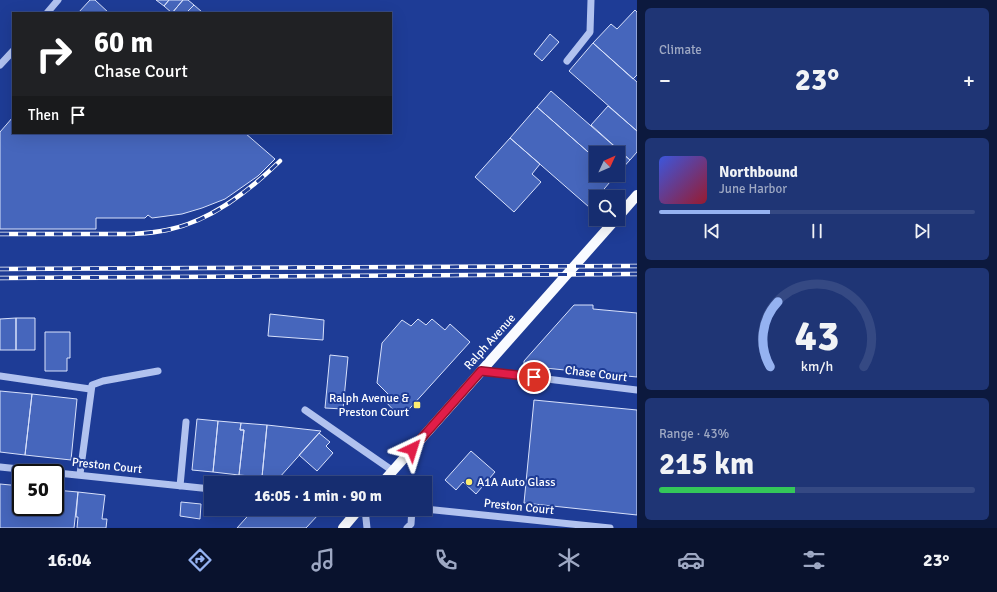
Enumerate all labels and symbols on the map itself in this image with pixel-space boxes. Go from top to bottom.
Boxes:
north arrow [589,146,625,182]
street label: Ralph Avenue [461,311,519,373]
pin [517,360,551,394]
street label: Chase Court [564,363,628,385]
place label: Ralph Avenue & Preston Court [329,391,410,420]
marker: Ralph Avenue & Preston Court [412,400,422,410]
position arrow [391,428,433,470]
street label: Preston Court [71,455,143,477]
speed limit sign: 50 [12,464,64,516]
place label: A1A Auto Glass [477,475,555,490]
marker: A1A Auto Glass [464,477,474,487]
street label: Preston Court [483,496,555,518]

